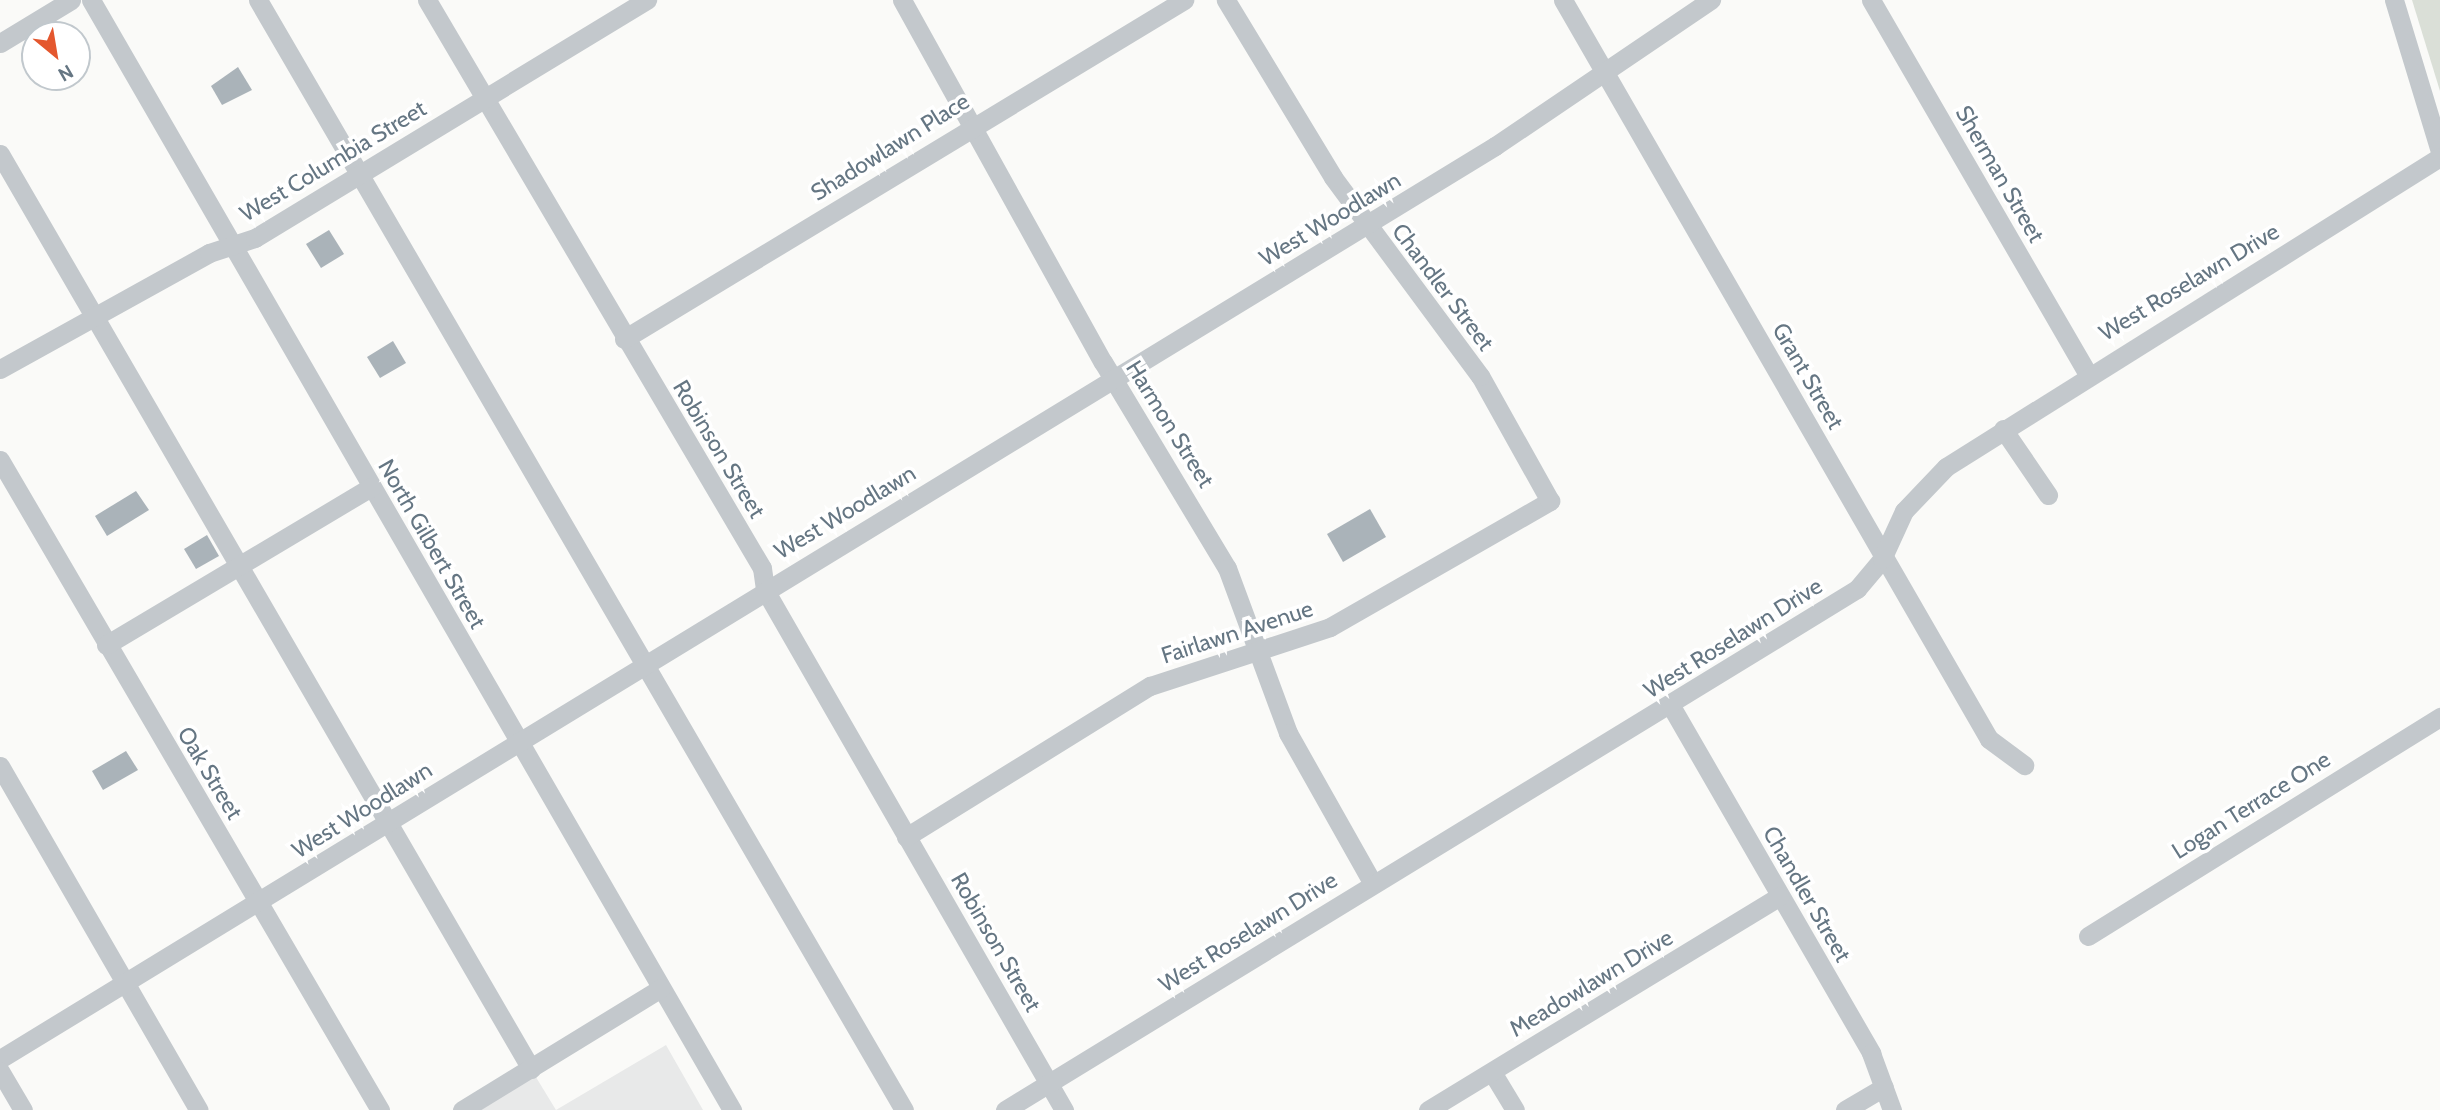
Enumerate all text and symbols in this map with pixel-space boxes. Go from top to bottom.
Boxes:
north arrow [21,21,91,91]
text: N [54,60,77,86]
street label: Shadowlawn Place [806,87,974,207]
street label: West Columbia Street [235,95,431,227]
street label: Sherman Street [1950,101,2050,247]
street label: West Woodlawn [1254,166,1406,272]
street label: West Roselawn Drive [2094,217,2284,347]
street label: Chandler Street [1386,218,1500,356]
street label: Grant Street [1767,318,1849,434]
street label: Harmon Street [1120,356,1220,492]
street label: Robinson Street [667,375,771,523]
street label: North Gilbert Street [372,455,492,633]
street label: West Woodlawn [769,459,921,565]
street label: West Roselawn Drive [1639,572,1827,704]
street label: Fairlawn Avenue [1158,595,1316,669]
street label: Oak Street [172,722,248,824]
street label: Logan Terrace One [2167,745,2335,865]
street label: West Woodlawn [287,756,437,864]
street label: Chandler Street [1757,821,1857,967]
street label: West Roselawn Drive [1154,866,1342,998]
street label: Robinson Street [945,868,1047,1016]
street label: Meadowlawn Drive [1504,923,1678,1043]

